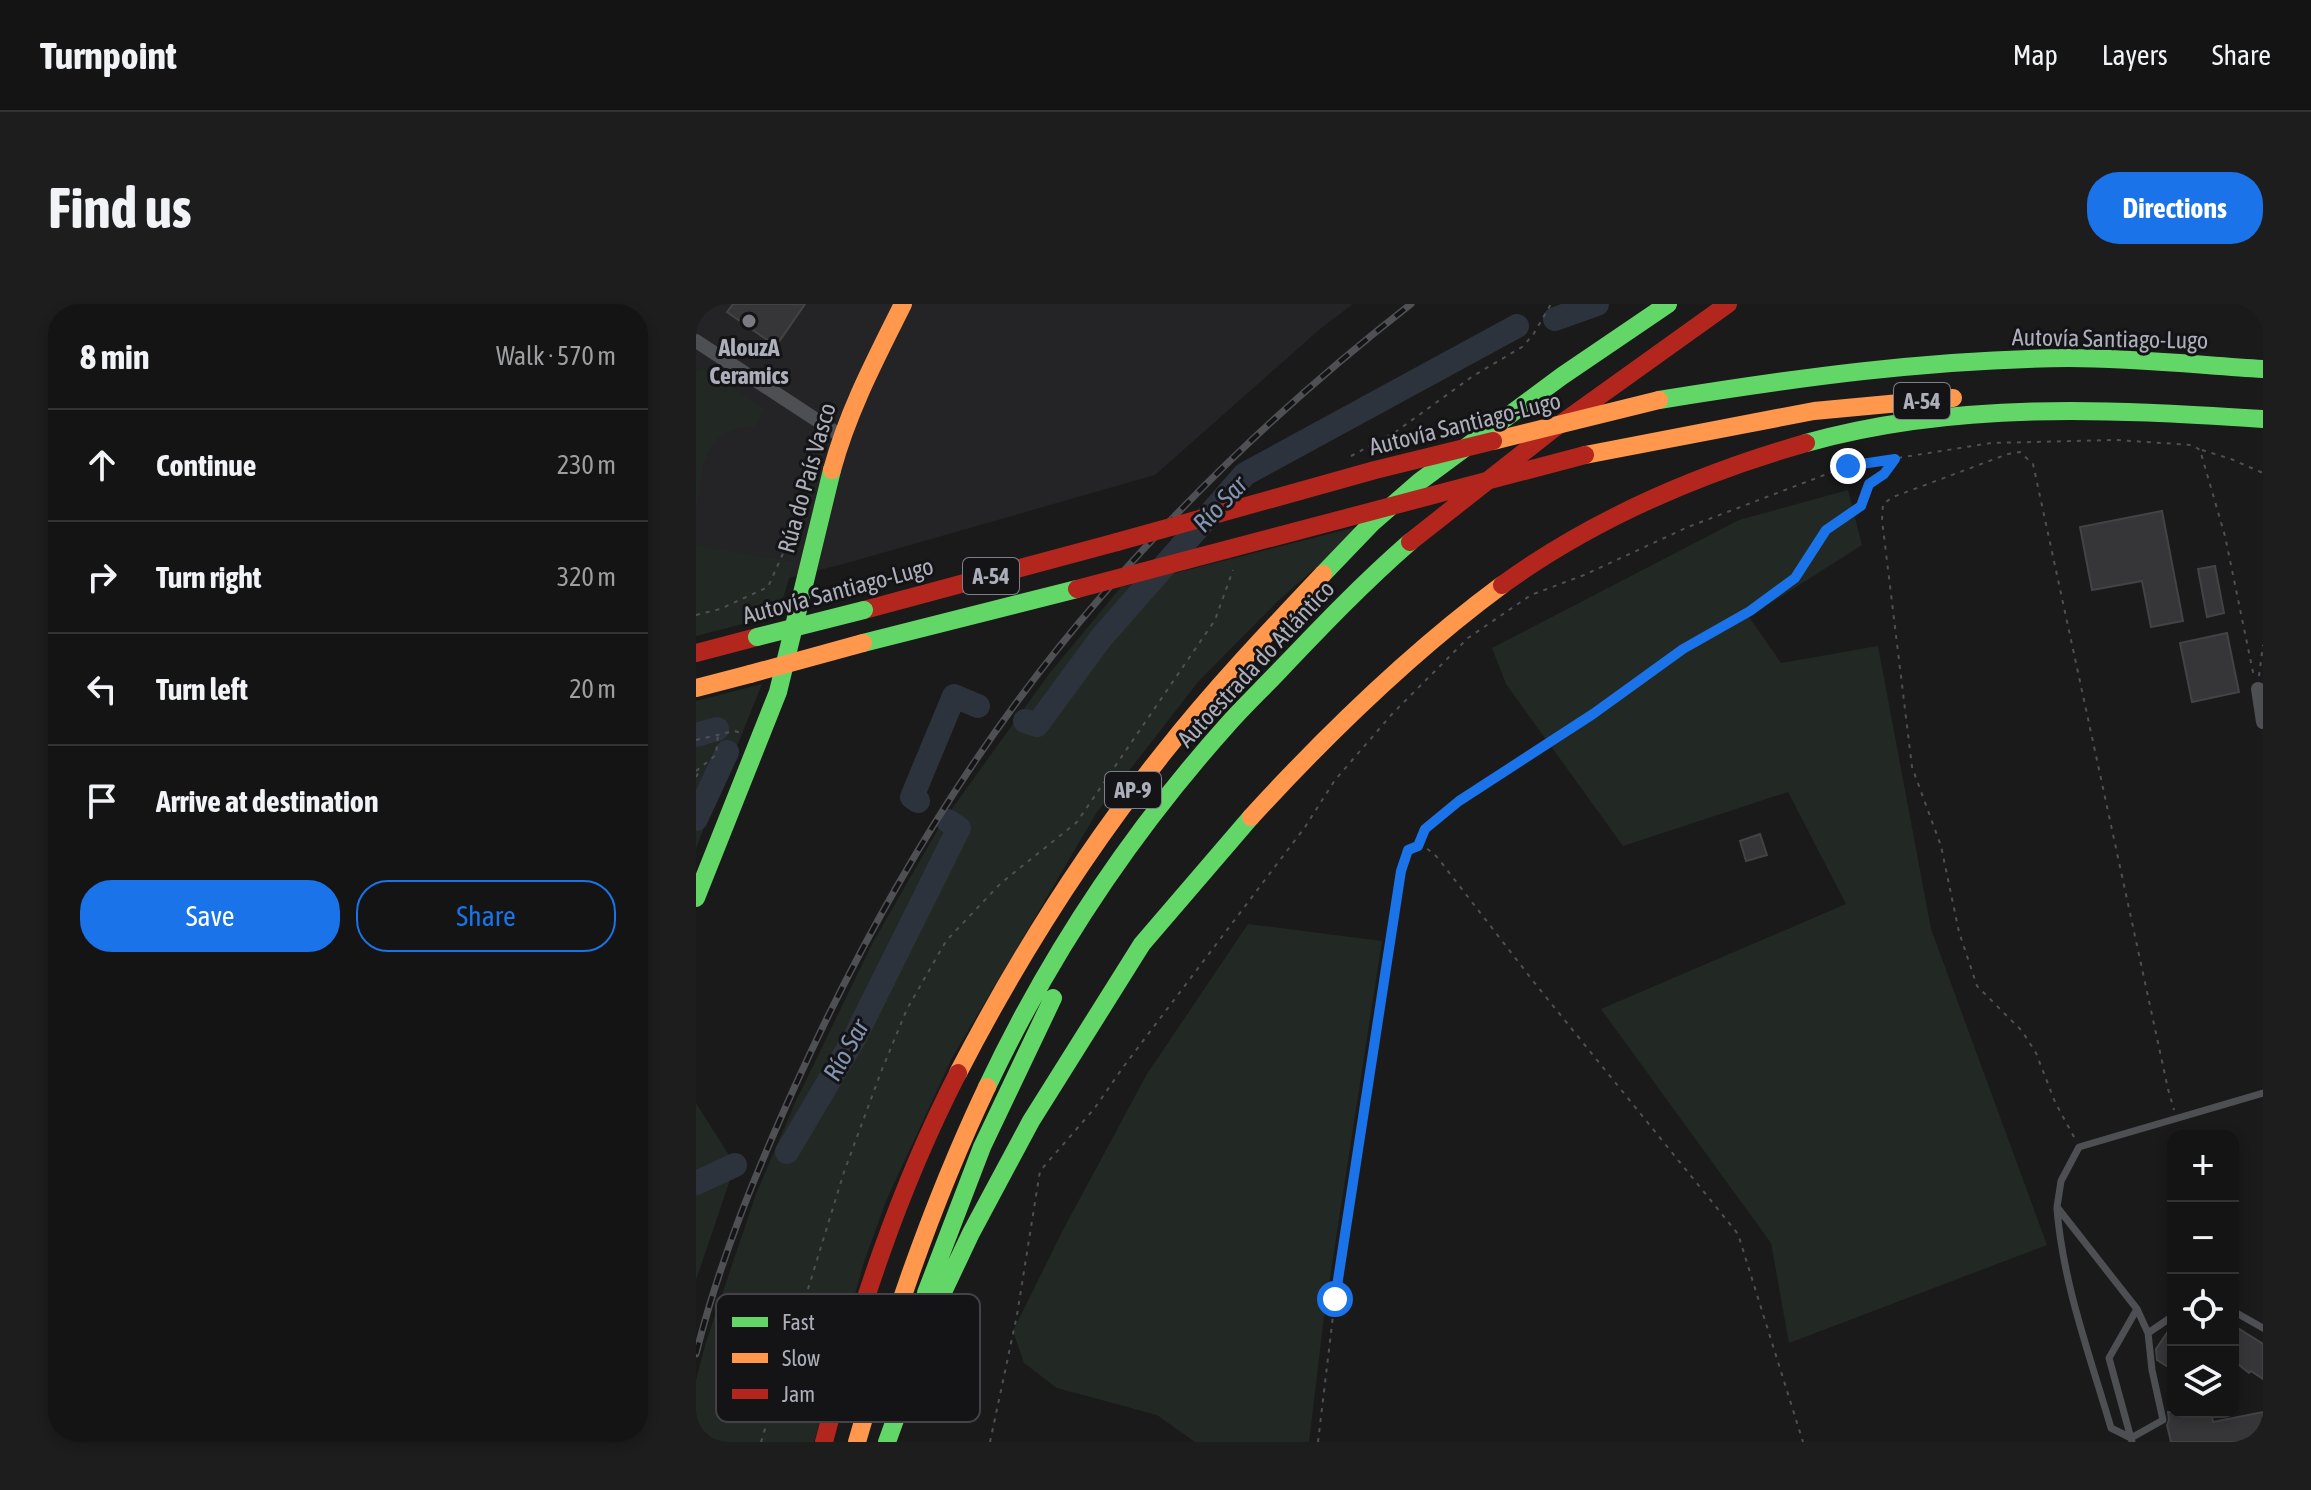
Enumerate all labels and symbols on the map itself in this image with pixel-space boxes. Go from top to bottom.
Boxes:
marker: AlouzA Ceramics [740,312,758,330]
street label: Autovía Santiago-Lugo [2012,323,2208,354]
place label: AlouzA Ceramics [709,334,789,389]
road number: A-54 [1894,383,1950,419]
street label: Autovía Santiago-Lugo [1366,387,1563,460]
street label: Rúa do País Vasco [772,400,841,556]
route end [1830,448,1866,484]
water label: Río Sar [1187,469,1254,538]
street label: Autovía Santiago-Lugo [739,552,936,629]
road number: A-54 [963,558,1019,594]
street label: Autoestrada do Atlántico [1172,575,1340,752]
road number: AP-9 [1105,772,1161,808]
water label: Río Sar [817,1013,876,1086]
route start [1317,1281,1353,1317]
legend [716,1294,980,1422]
text: Fast [782,1309,815,1335]
text: Slow [782,1345,820,1371]
text: Jam [782,1381,815,1407]

